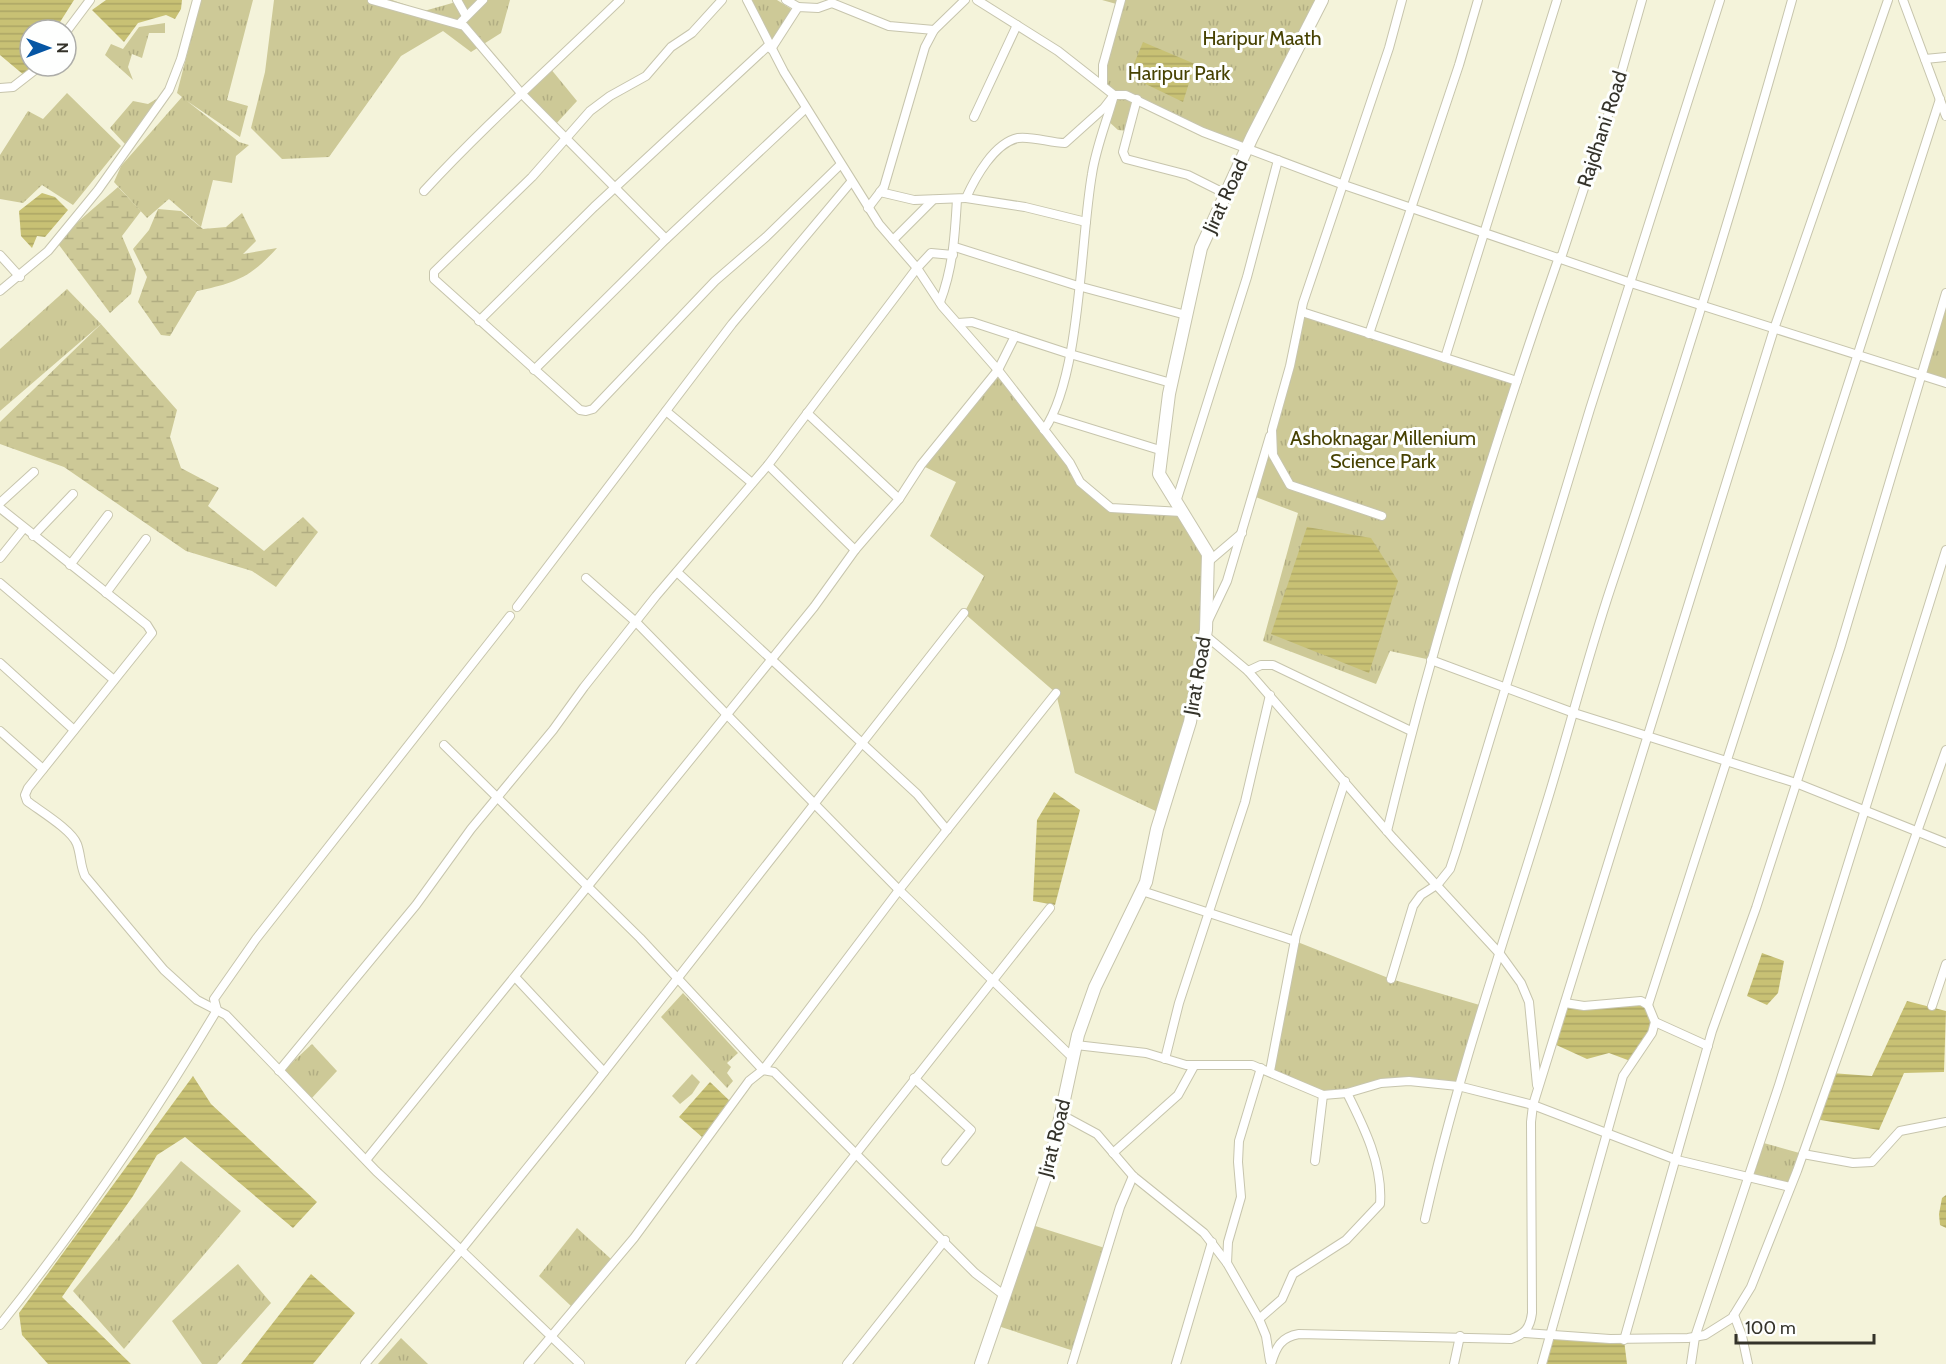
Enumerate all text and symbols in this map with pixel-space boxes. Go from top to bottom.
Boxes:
north arrow [18,18,78,78]
park label: Haripur Maath [1202,26,1322,50]
text: N [53,42,72,54]
park label: Haripur Park [1128,61,1230,85]
street label: Rajdhani Road [1572,68,1632,190]
street label: Jirat Road [1197,155,1253,238]
park label: Ashoknagar Millenium Science Park [1290,426,1476,473]
street label: Jirat Road [1178,635,1216,718]
street label: Jirat Road [1033,1097,1075,1180]
scale bar [1736,1307,1874,1345]
text: 100 m [1745,1317,1796,1339]

